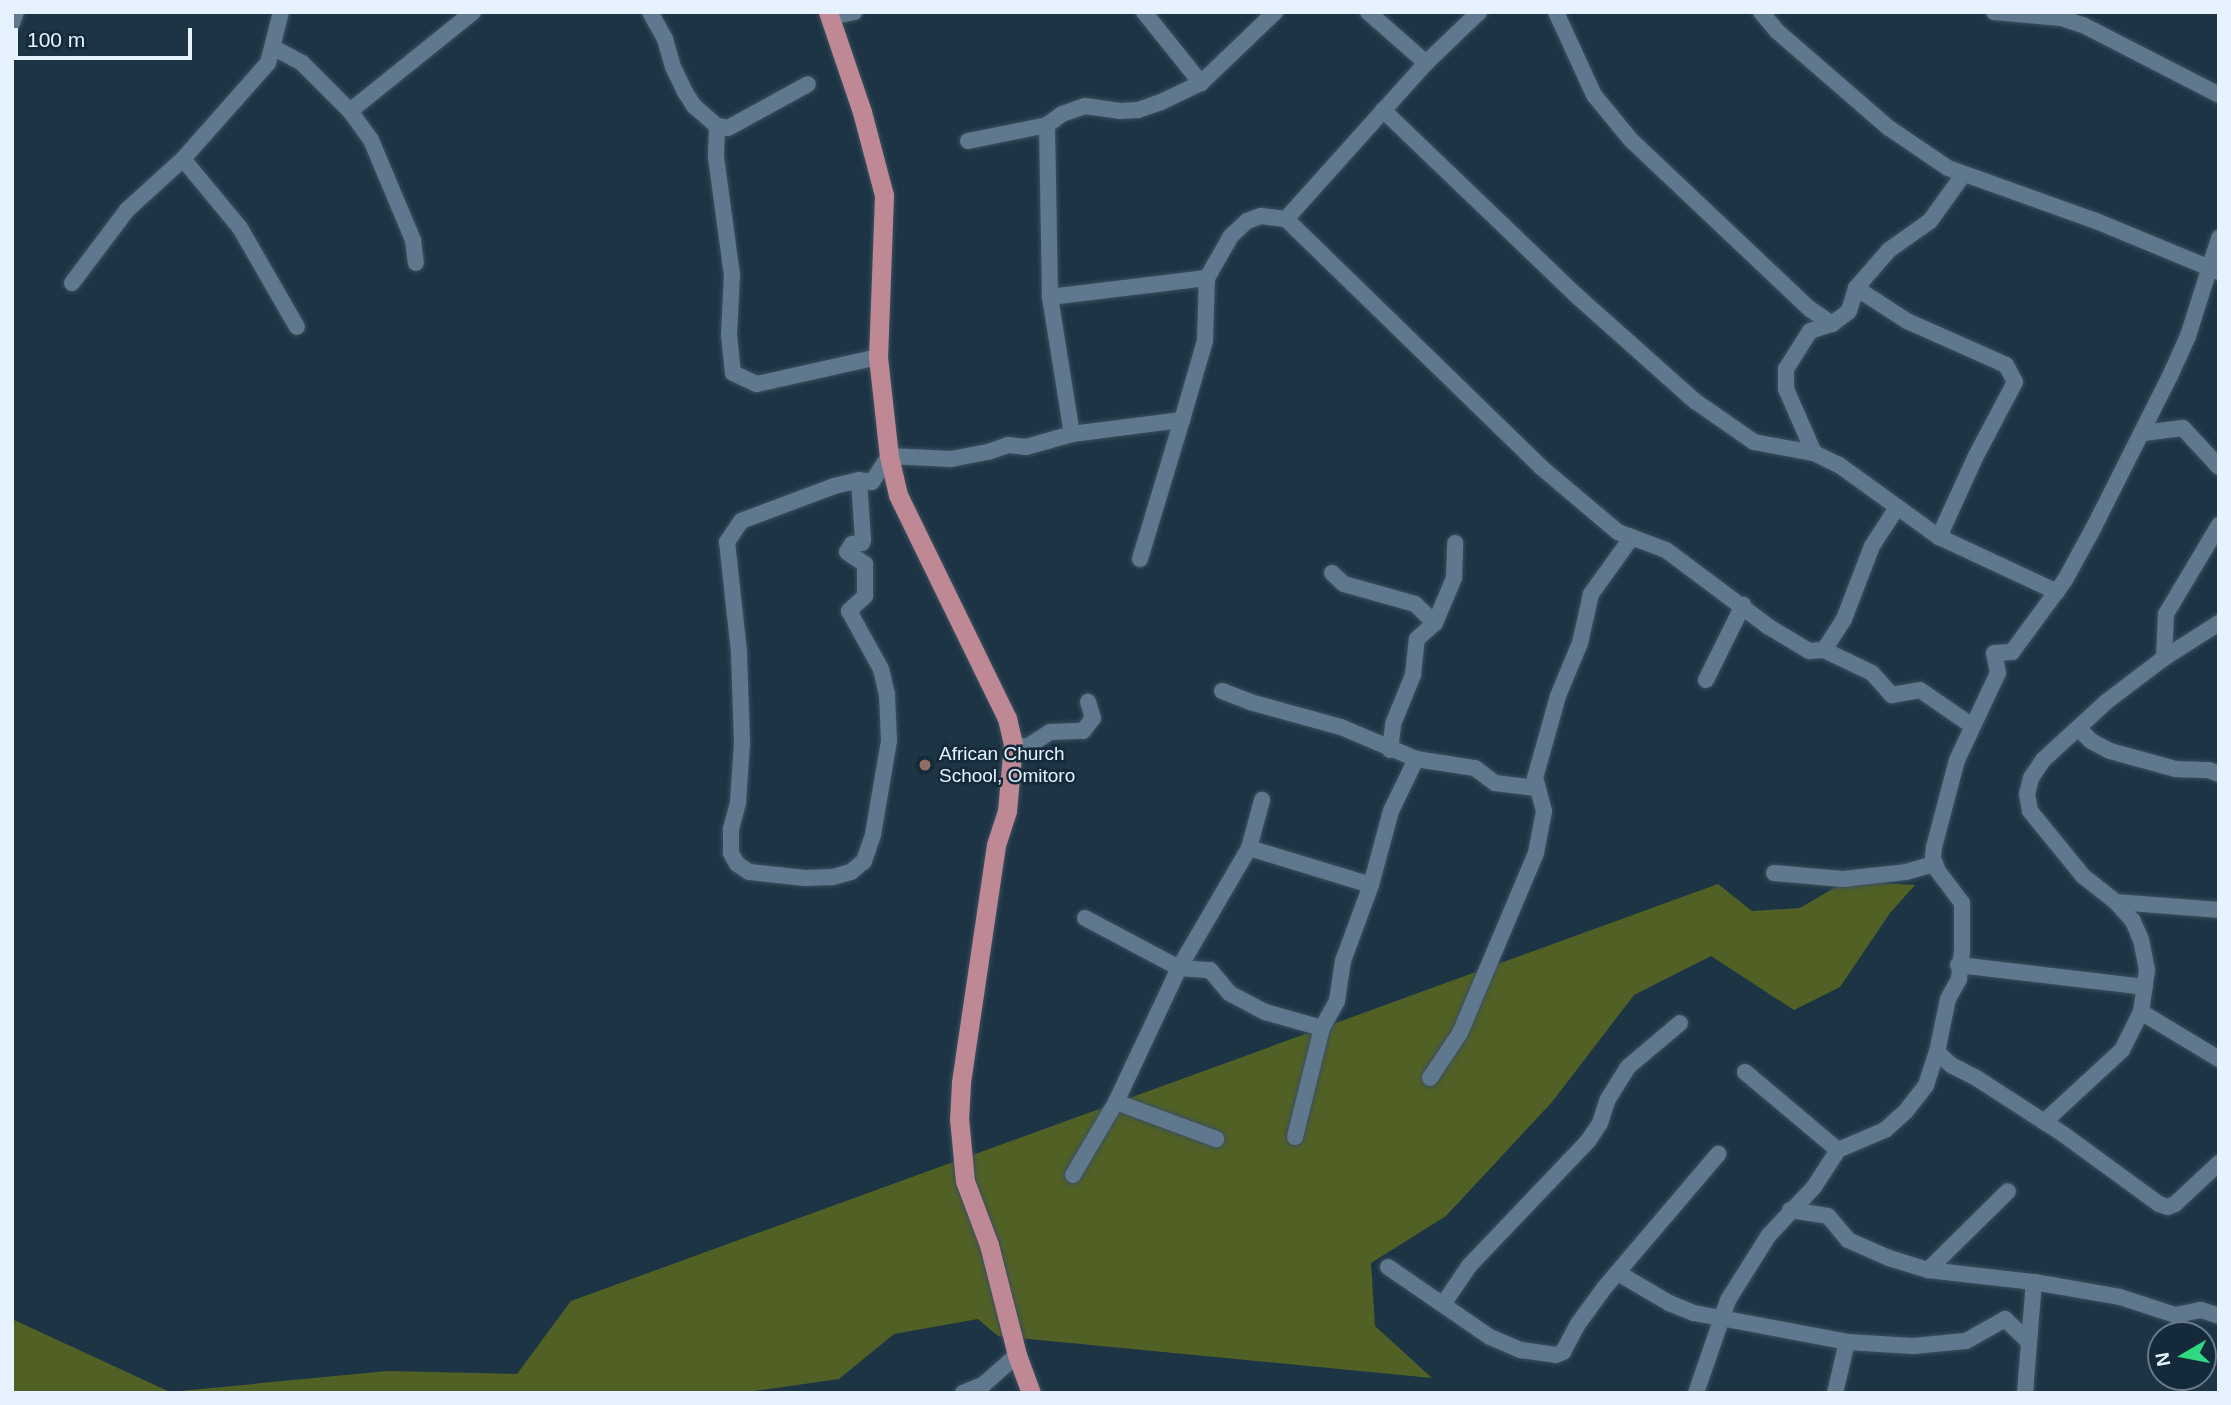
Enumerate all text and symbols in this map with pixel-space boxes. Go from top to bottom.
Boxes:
scale bar [18,14,196,58]
text: 100 m [27,28,85,51]
place label: African Church School, Omitoro [939,743,1075,787]
marker: African Church School, Omitoro [917,757,933,773]
north arrow [2147,1321,2217,1391]
text: N [2151,1351,2174,1368]

